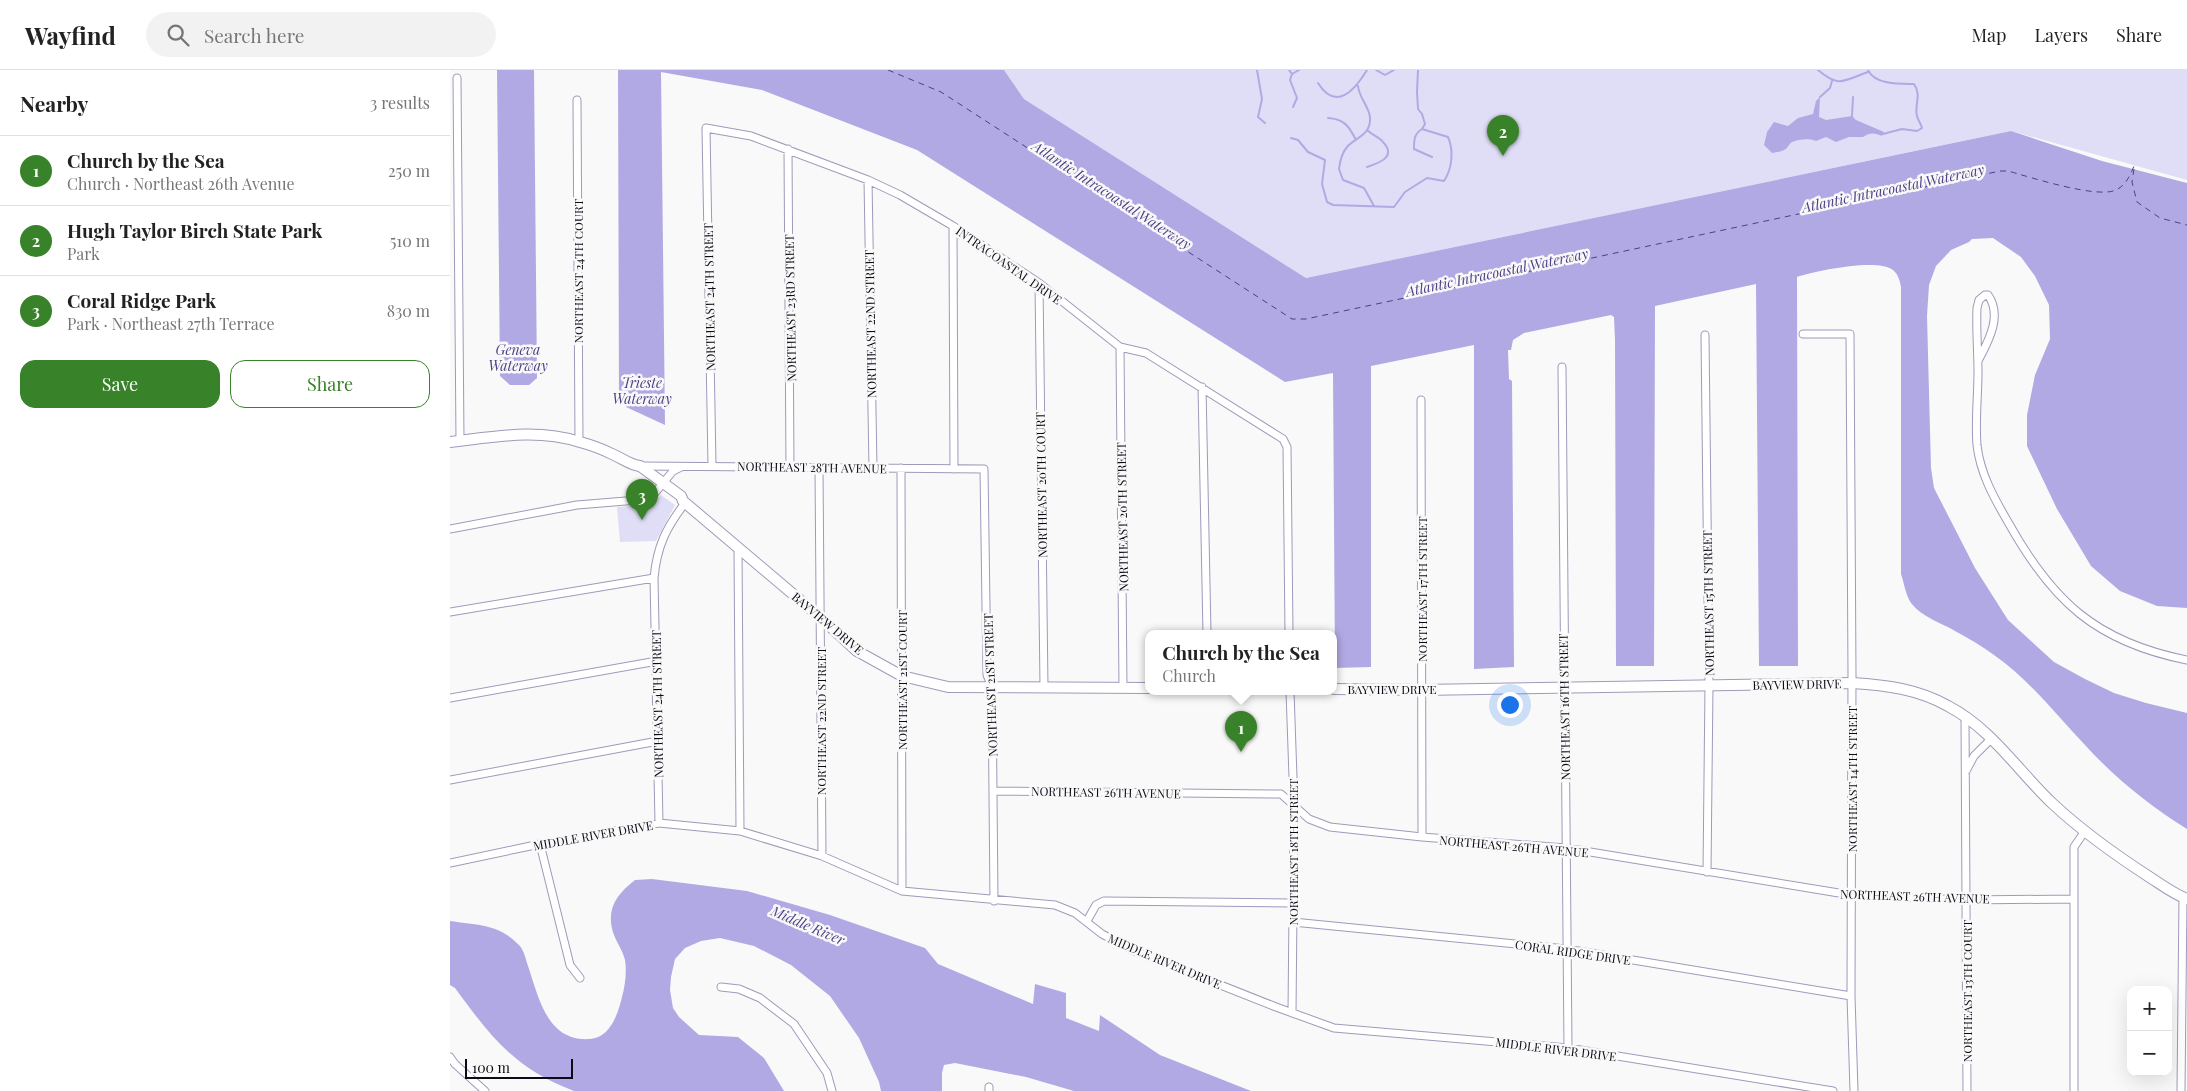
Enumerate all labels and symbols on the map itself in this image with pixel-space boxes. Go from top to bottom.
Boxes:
pin: 2 [1487,115,1519,156]
water label: Atlantic Intracoastal Waterway [1027,135,1195,254]
water label: Atlantic Intracoastal Waterway [1798,159,1986,217]
street label: NORTHEAST 24TH COURT [570,198,586,343]
street label: NORTHEAST 24TH STREET [700,222,718,371]
street label: INTRACOASTAL DRIVE [953,222,1065,308]
street label: NORTHEAST 23RD STREET [781,234,799,382]
water label: Atlantic Intracoastal Waterway [1402,243,1590,301]
street label: NORTHEAST 22ND STREET [861,249,879,398]
water label: Geneva Waterway [488,340,548,375]
water label: Trieste Waterway [612,373,672,408]
street label: NORTHEAST 20TH COURT [1032,411,1050,558]
street label: NORTHEAST 20TH STREET [1113,442,1131,592]
street label: NORTHEAST 28TH AVENUE [737,458,887,476]
pin: 3 [626,479,658,520]
street label: NORTHEAST 17TH STREET [1414,516,1430,662]
street label: NORTHEAST 15TH STREET [1699,530,1717,676]
street label: BAYVIEW DRIVE [789,588,867,658]
street label: NORTHEAST 21ST COURT [894,609,910,750]
street label: NORTHEAST 21ST STREET [979,612,1000,757]
street label: NORTHEAST 24TH STREET [648,629,666,778]
street label: NORTHEAST 16TH STREET [1555,633,1573,781]
street label: NORTHEAST 22ND STREET [813,646,829,795]
street label: BAYVIEW DRIVE [1752,675,1842,693]
street label: BAYVIEW DRIVE [1347,681,1437,697]
your location [1497,692,1523,718]
street label: NORTHEAST 14TH STREET [1844,705,1860,852]
pin: 1 [1225,711,1257,752]
street label: NORTHEAST 18TH STREET [1285,778,1301,925]
street label: NORTHEAST 26TH AVENUE [1031,783,1181,801]
street label: MIDDLE RIVER DRIVE [532,817,654,853]
street label: NORTHEAST 26TH AVENUE [1439,832,1589,860]
street label: NORTHEAST 26TH AVENUE [1840,885,1990,907]
water label: Middle River [768,901,848,949]
street label: NORTHEAST 13TH COURT [1959,919,1975,1062]
street label: MIDDLE RIVER DRIVE [1106,930,1224,992]
street label: CORAL RIDGE DRIVE [1514,936,1632,968]
street label: MIDDLE RIVER DRIVE [1495,1034,1617,1064]
scale bar [465,1056,572,1079]

